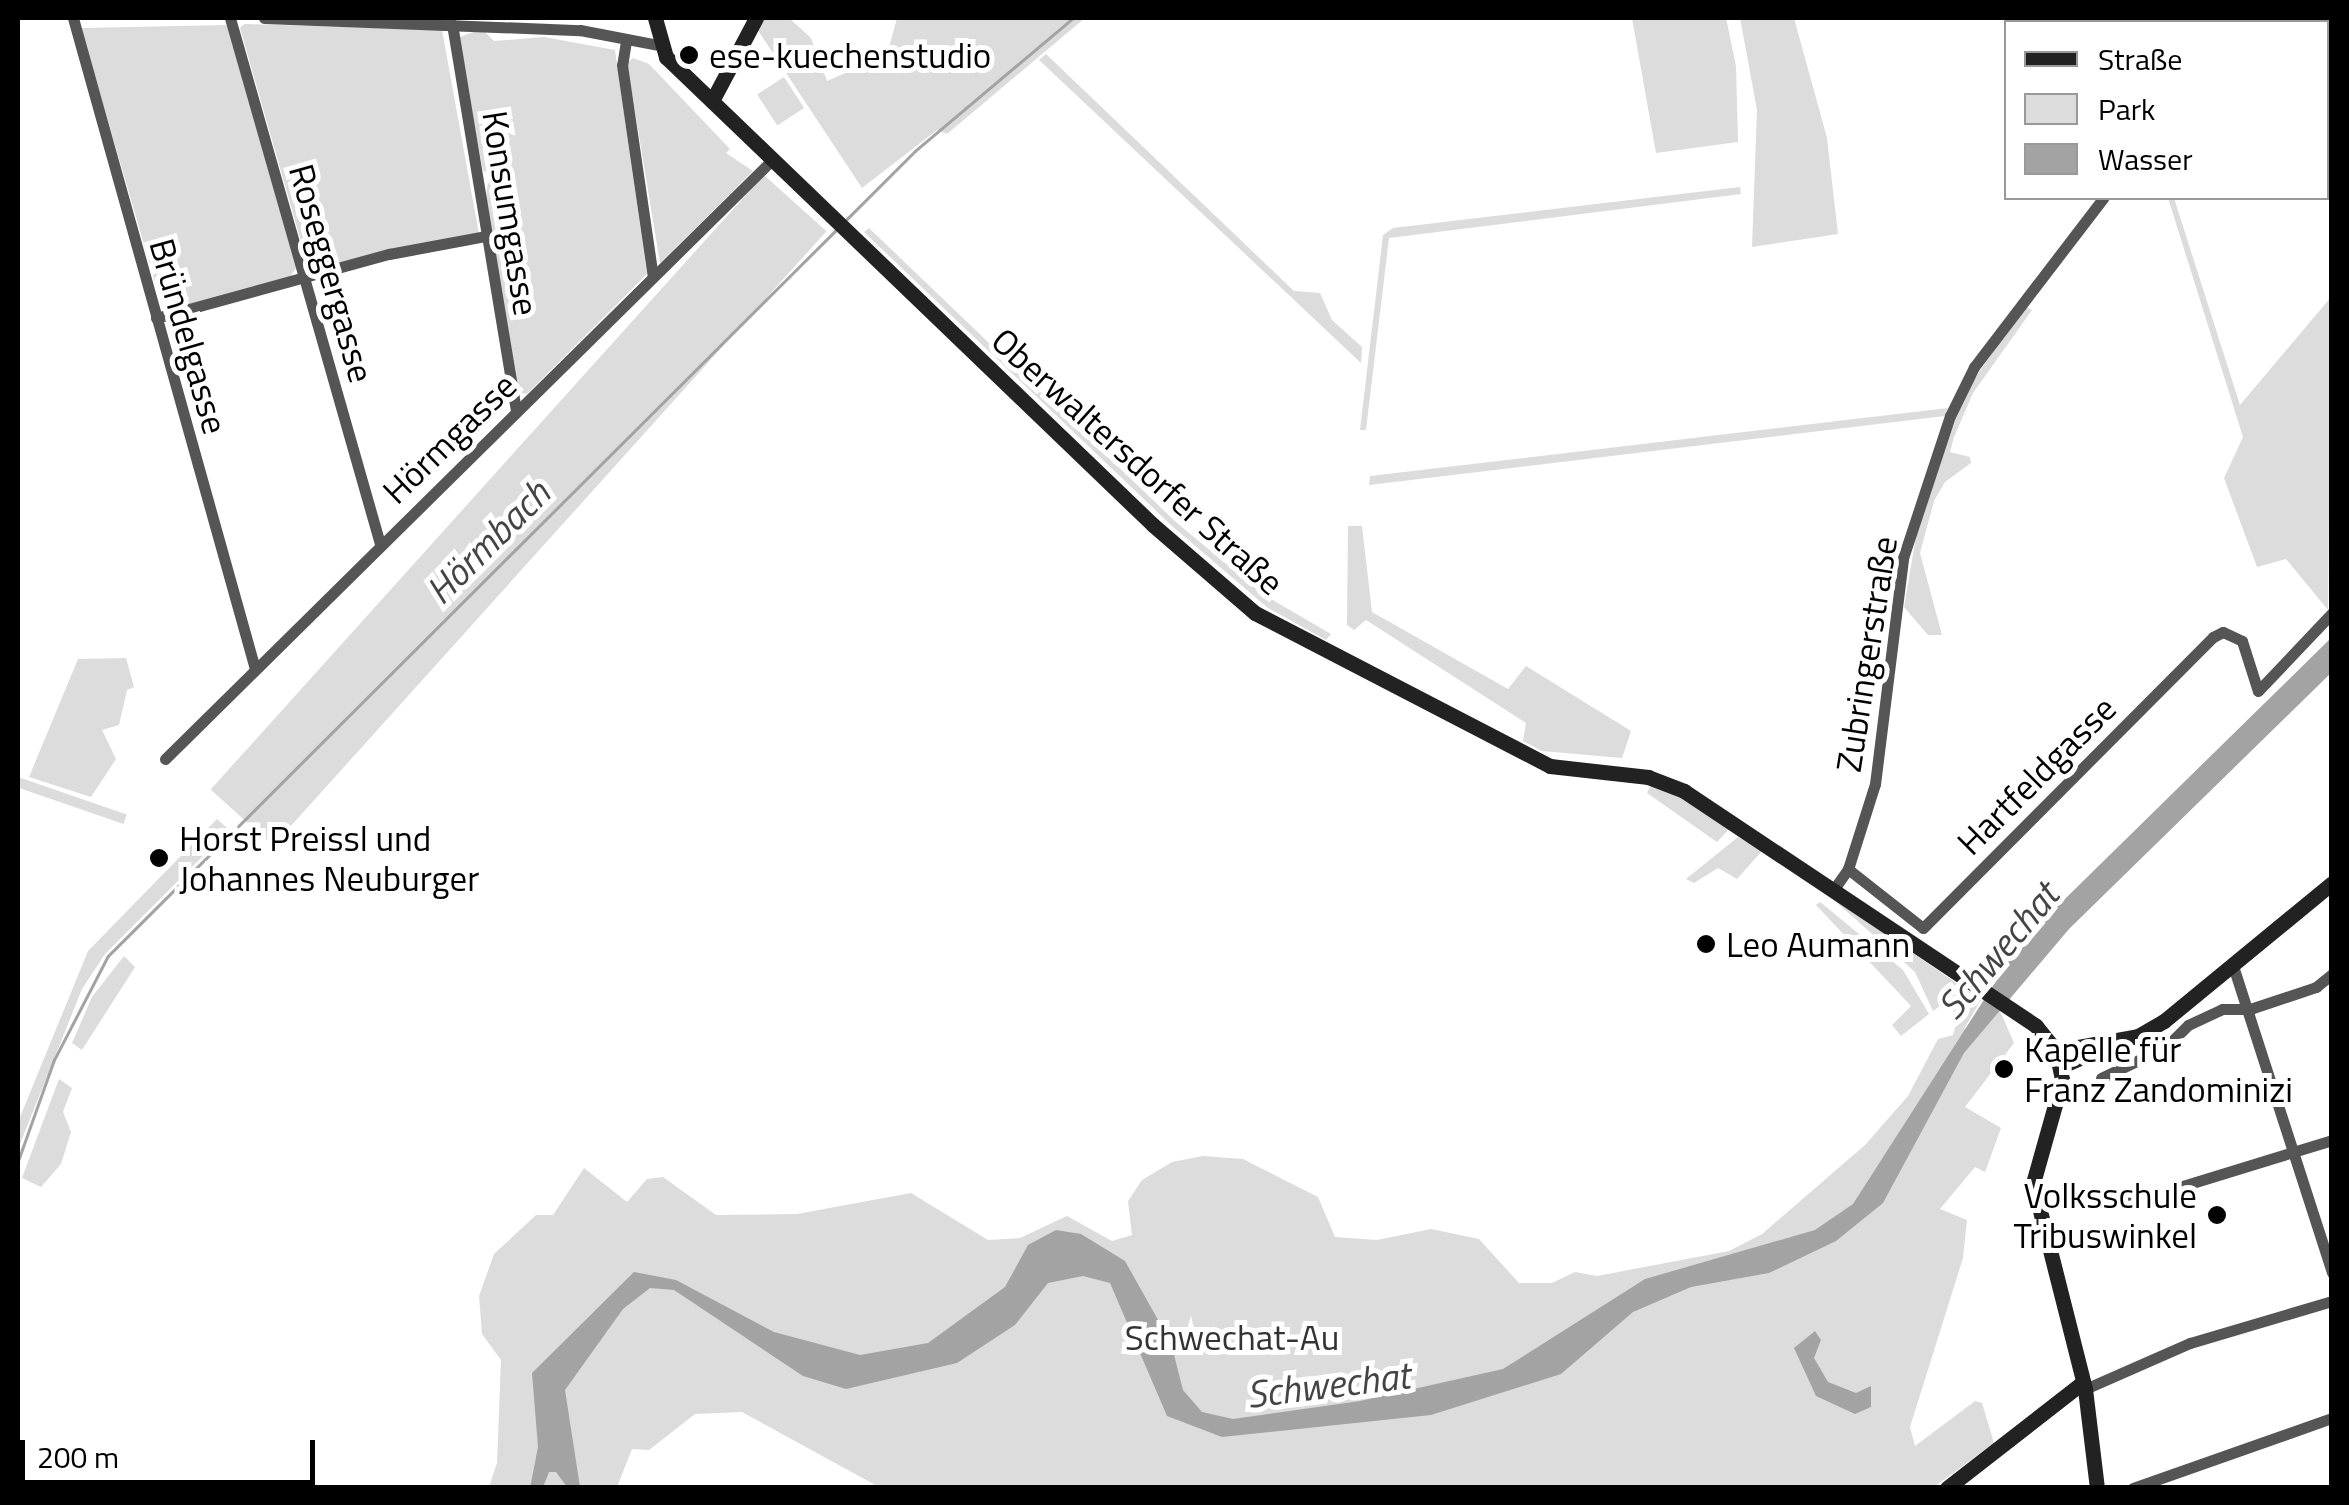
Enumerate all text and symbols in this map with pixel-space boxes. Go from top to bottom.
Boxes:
legend [2004,20,2329,200]
place label: ese-kuechenstudio [709,34,991,76]
text: Straße [2098,36,2182,82]
marker: ese-kuechenstudio [678,44,700,66]
text: Park [2098,86,2155,132]
street label: Konsumgasse [474,108,548,318]
text: Wasser [2098,136,2193,182]
street label: Roseggergasse [281,159,383,387]
street label: Bründelgasse [141,234,237,438]
street label: Oberwaltersdorfer Straße [984,319,1292,603]
street label: Hörmgasse [374,364,524,512]
water label: Hörmbach [417,471,559,613]
street label: Zubringerstraße [1827,533,1905,775]
street label: Hartfeldgasse [1948,687,2124,863]
place label: Horst Preissl und Johannes Neuburger [179,817,479,899]
marker: Horst Preissl und Johannes Neuburger [148,847,170,869]
water label: Schwechat [1928,874,2068,1028]
place label: Leo Aumann [1726,923,1910,965]
marker: Leo Aumann [1695,933,1717,955]
place label: Kapelle für Franz Zandominizi [2024,1028,2293,1110]
marker: Kapelle für Franz Zandominizi [1993,1058,2015,1080]
place label: Volksschule Tribuswinkel [2013,1174,2197,1256]
marker: Volksschule Tribuswinkel [2206,1204,2228,1226]
park label: Schwechat-Au [1125,1316,1339,1358]
water label: Schwechat [1244,1352,1412,1418]
scale bar [25,1420,320,1482]
text: 200 m [37,1434,119,1480]

